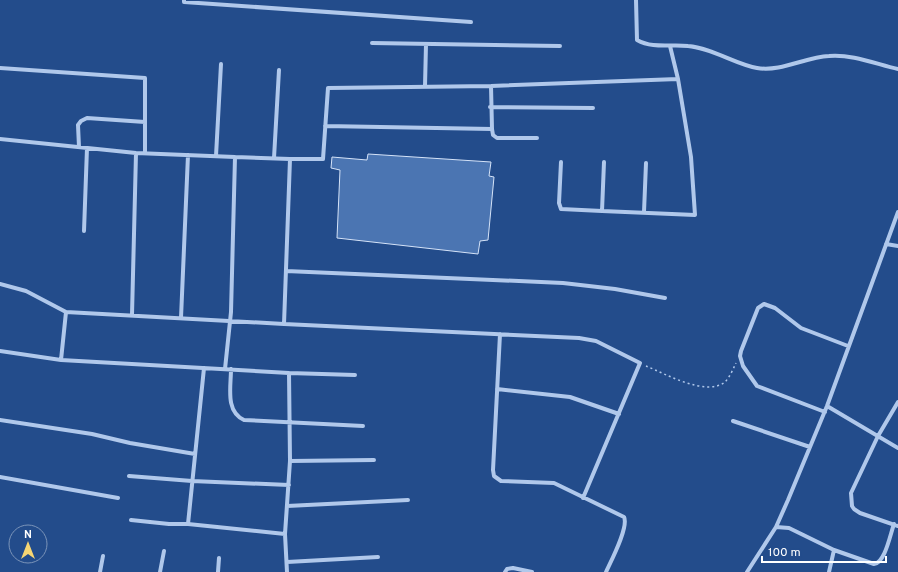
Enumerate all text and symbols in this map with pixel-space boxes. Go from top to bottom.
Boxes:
north arrow [8,524,48,564]
text: N [24,528,32,542]
scale bar [762,538,886,564]
text: 100 m [768,545,801,561]

